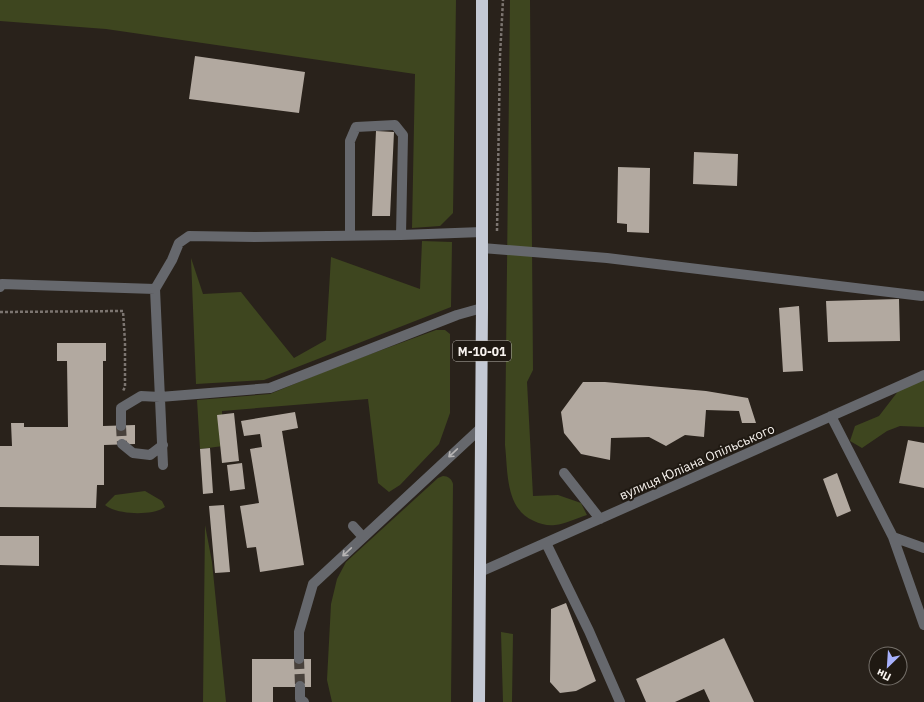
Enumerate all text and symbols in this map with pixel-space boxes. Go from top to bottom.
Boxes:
road number: М-10-01 [453,341,511,361]
street label: вулиця Юліана Опільського [617,420,777,504]
one-way arrow [448,448,458,458]
one-way arrow [342,547,353,556]
north arrow [868,646,908,686]
text: Пн [874,666,893,684]

